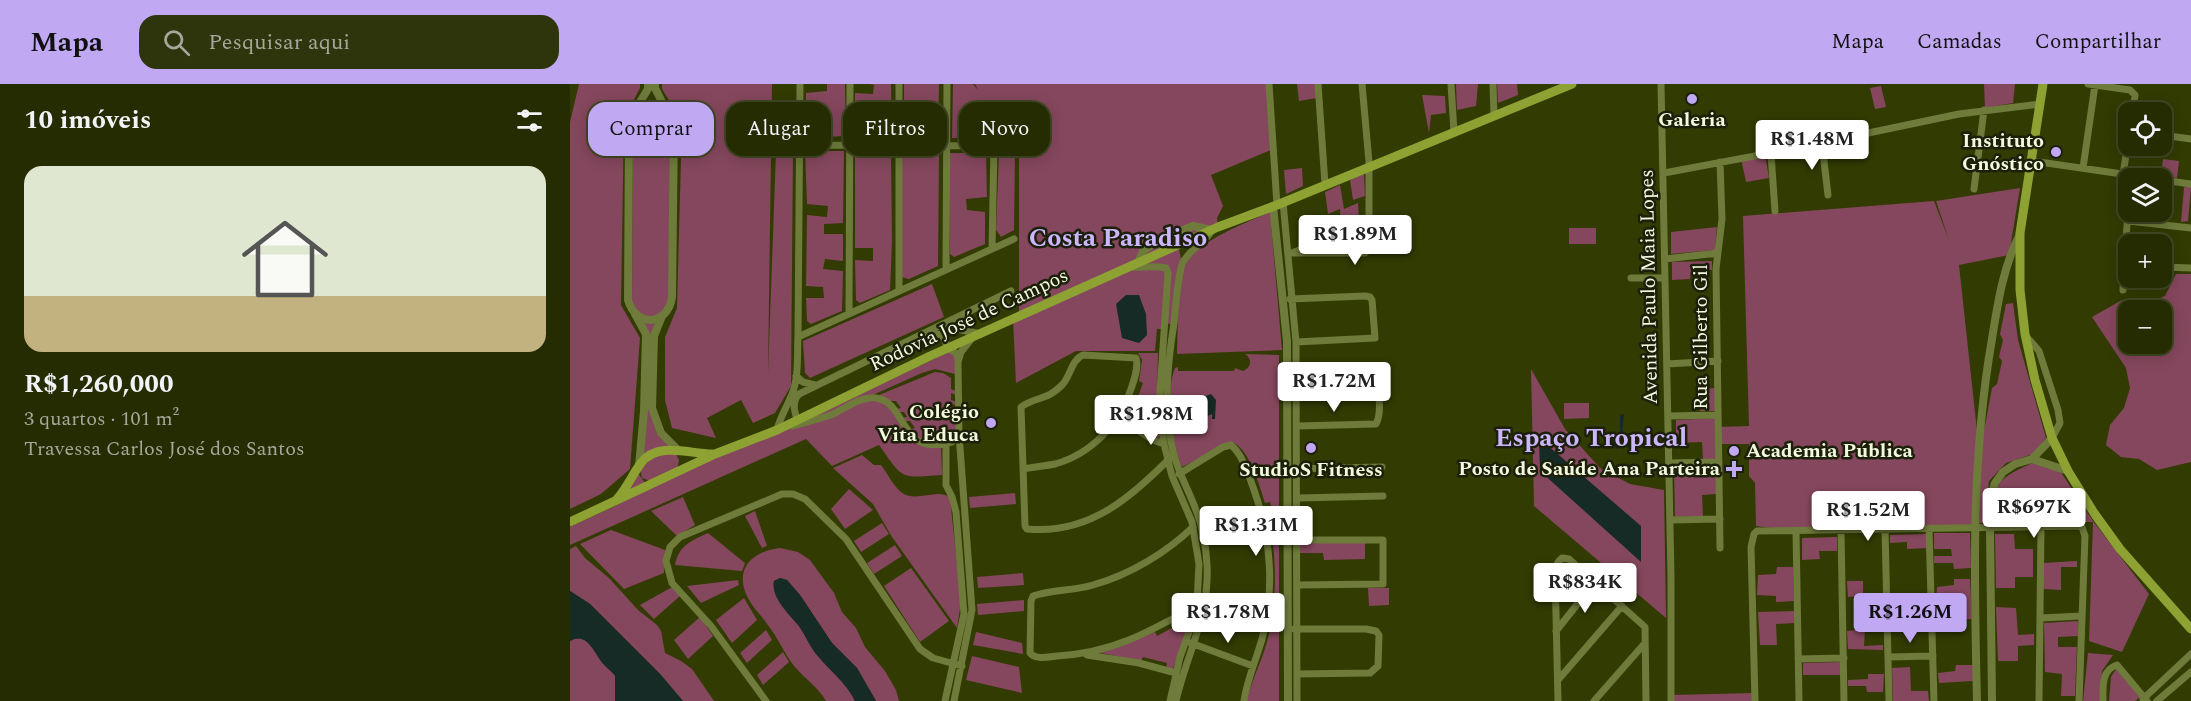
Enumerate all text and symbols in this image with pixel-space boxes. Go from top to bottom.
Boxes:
search box [139,15,559,69]
text: Mapa [30,21,103,64]
icon: search [160,26,193,59]
text: Pesquisar aqui [208,26,350,59]
text: Mapa [1831,26,1884,58]
text: Camadas [1917,26,2002,58]
text: Compartilhar [2035,26,2161,58]
marker: Galeria [1685,92,1699,106]
text: 10 imóveis [24,100,151,140]
chip: Comprar [588,102,714,156]
chip: Alugar [726,102,831,156]
chip: Filtros [843,102,947,156]
chip: Novo [959,102,1050,156]
map controls [2118,102,2172,354]
button: locate [2118,102,2172,156]
icon: filters [513,104,546,137]
place label: Galeria [1658,105,1726,135]
pin: R$1.48M [1757,120,1867,171]
text: R$1.48M [1770,124,1854,154]
place label: Instituto Gnóstico [1962,126,2044,179]
marker: Instituto Gnóstico [2049,145,2063,159]
button: layers [2118,168,2172,222]
street label: Avenida Paulo Maia Lopes [1632,169,1666,405]
icon: home [231,205,339,313]
pin: R$1.89M [1300,215,1410,266]
district label: Costa Paradiso [1029,218,1207,258]
text: R$1.89M [1313,219,1397,249]
button: + [2118,234,2172,288]
street label: Rodovia José de Campos [865,261,1073,379]
street label: Rua Gilberto Gil [1686,264,1716,410]
button: − [2118,300,2172,354]
pin: R$1.72M [1279,362,1389,413]
text: R$1,260,000 [24,364,174,404]
text: R$1.72M [1292,366,1376,396]
pin: R$1.98M [1096,395,1206,446]
place label: Colégio Vita Educa [877,397,980,450]
text: R$1.98M [1109,399,1193,429]
text: 3 quartos · 101 m² [24,404,179,434]
marker: Colégio Vita Educa [984,416,998,430]
district label: Espaço Tropical [1495,418,1687,458]
text: Travessa Carlos José dos Santos [24,434,305,464]
place label: Academia Pública [1746,436,1914,466]
marker: StudioS Fitness [1304,441,1318,455]
marker: Academia Pública [1727,444,1741,458]
place label: Posto de Saúde Ana Parteira [1458,454,1721,484]
place label: StudioS Fitness [1239,455,1383,485]
marker: Posto de Saúde Ana Parteira [1725,460,1743,478]
pin: R$697K [1985,488,2083,539]
pin: R$1.52M [1813,491,1923,542]
text: R$697K [1997,492,2071,522]
text: R$1.52M [1826,495,1910,525]
pin: R$1.31M [1201,506,1311,557]
text: R$1.31M [1214,510,1298,540]
pin: R$834K [1536,563,1634,614]
text: R$834K [1548,567,1622,597]
pin: R$1.78M [1173,593,1283,644]
pin: R$1.26M [1855,593,1965,644]
text: R$1.78M [1186,597,1270,627]
text: R$1.26M [1868,597,1952,627]

